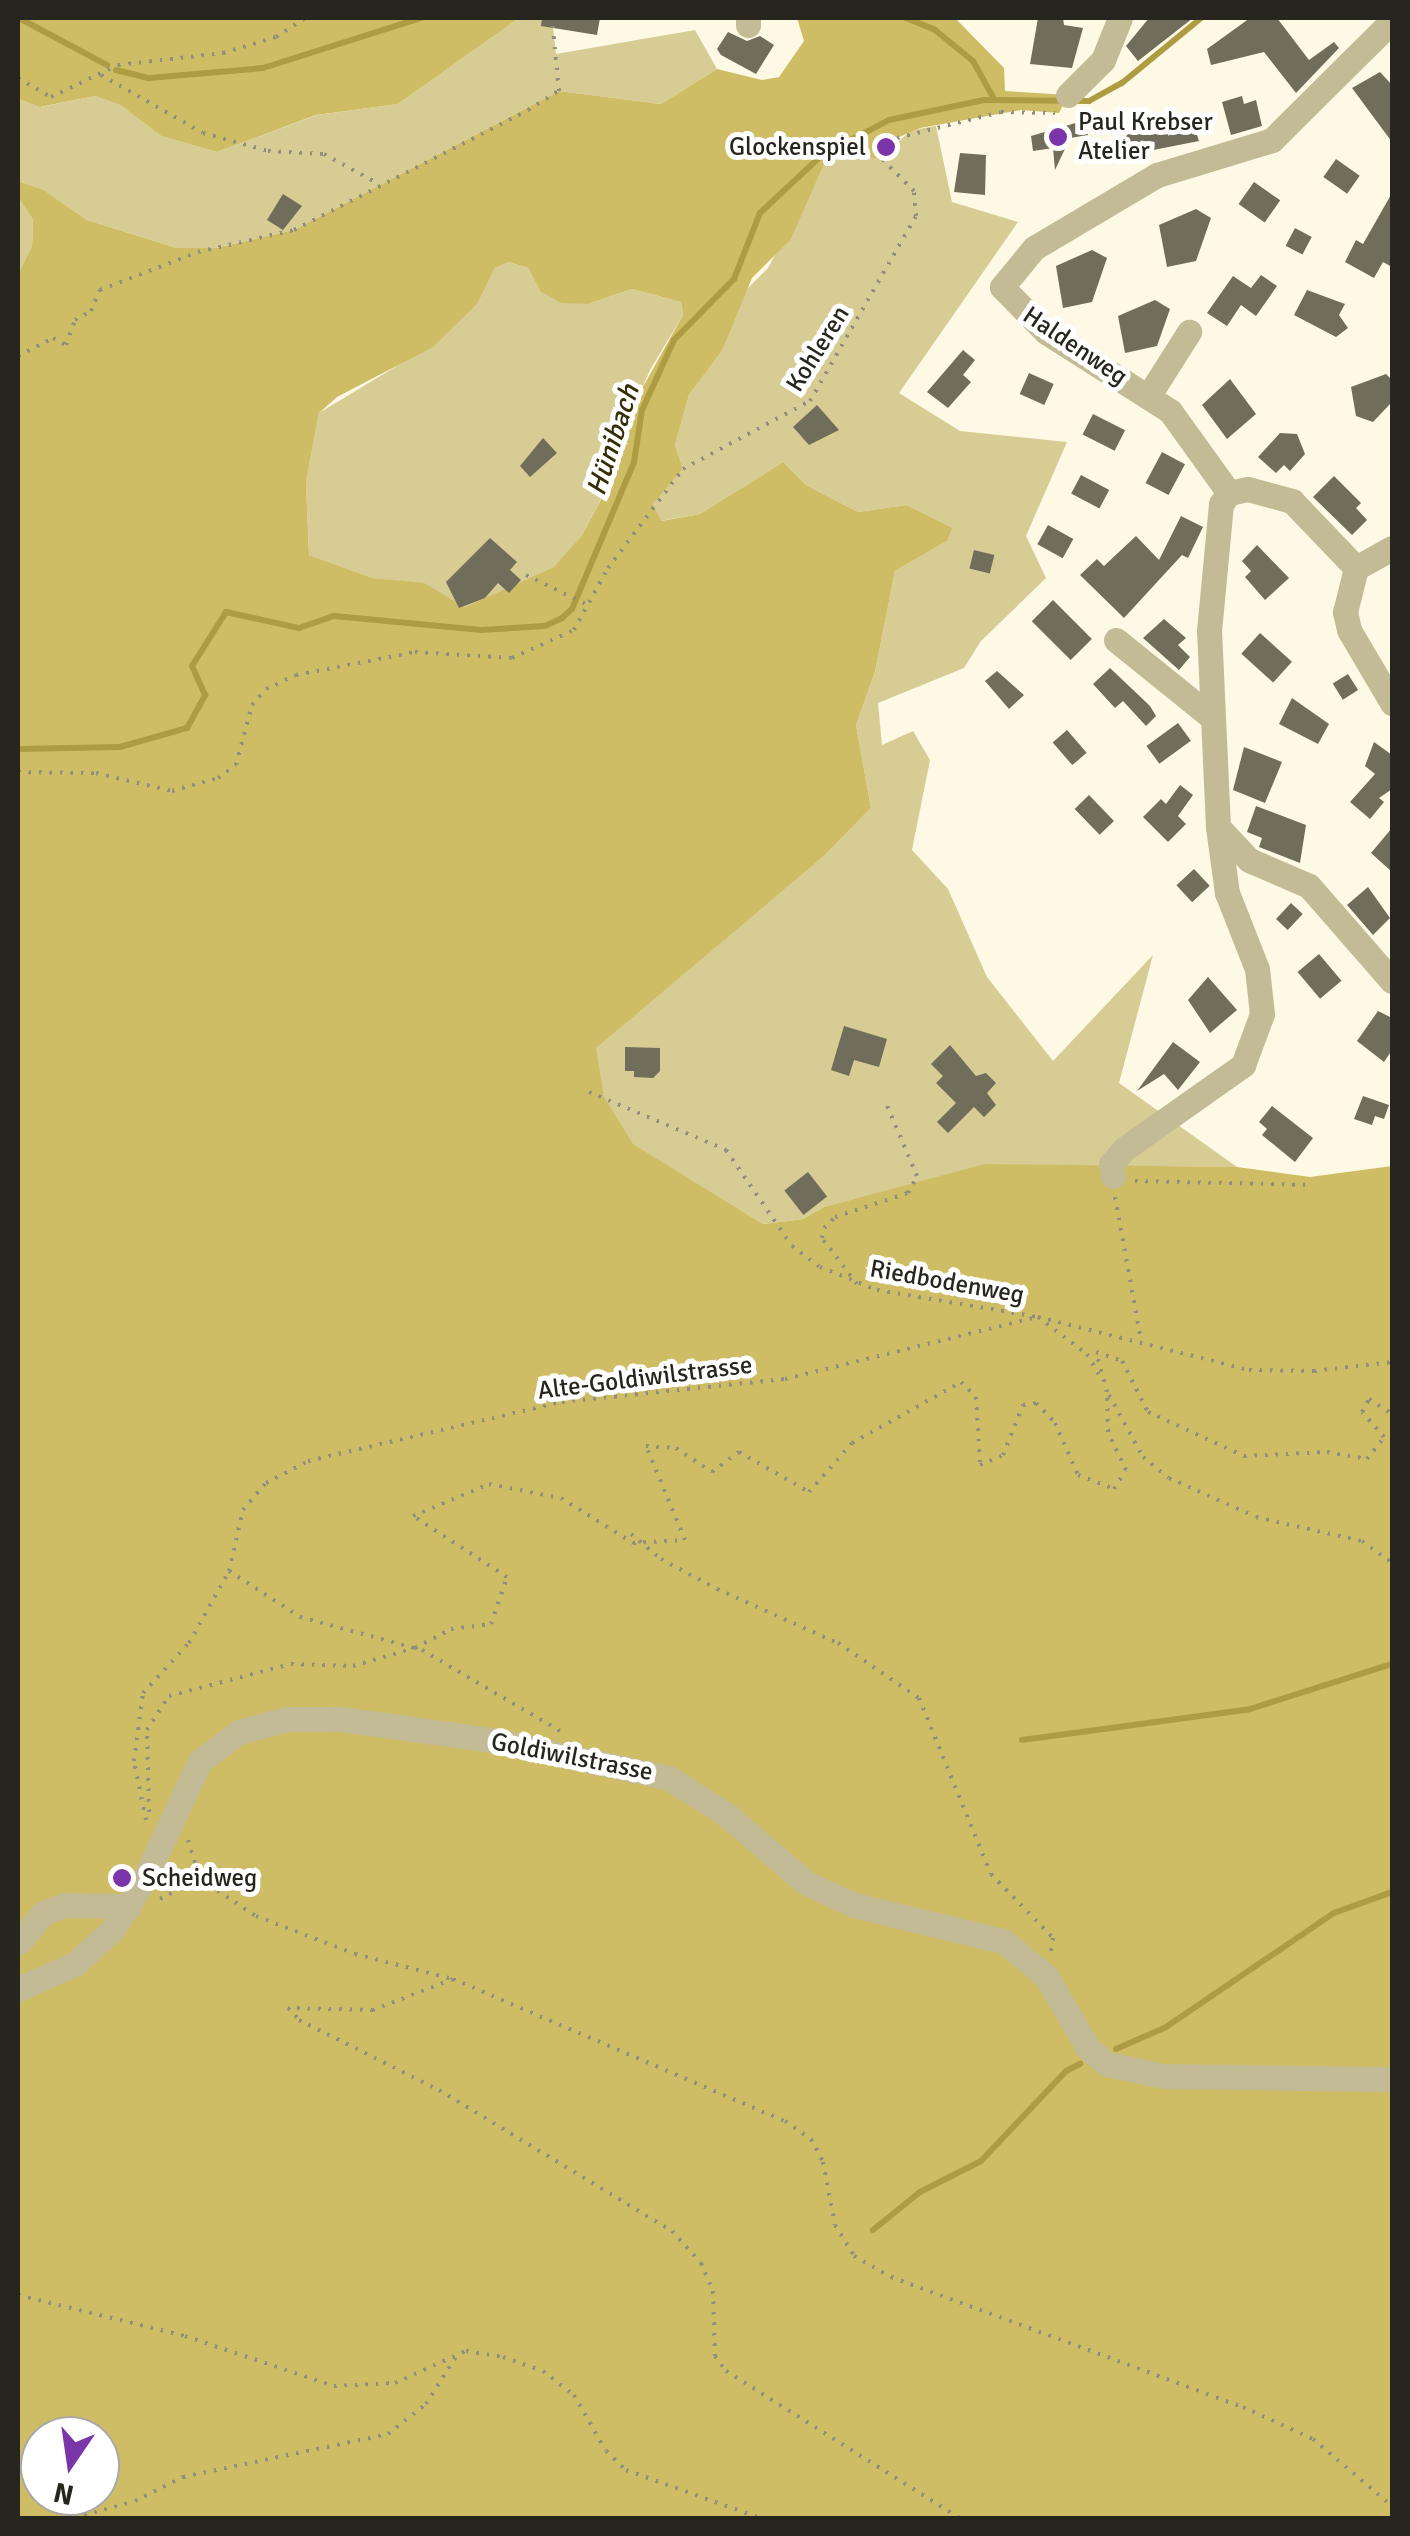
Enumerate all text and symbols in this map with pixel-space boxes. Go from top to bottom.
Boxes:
place label: Paul Krebser Atelier [1078,108,1213,167]
marker: Paul Krebser Atelier [1047,126,1069,148]
place label: Glockenspiel [729,132,866,162]
marker: Glockenspiel [875,136,897,158]
street label: Haldenweg [1017,300,1133,392]
street label: Kohleren [780,301,856,397]
water label: Hünibach [579,380,647,500]
street label: Riedbodenweg [867,1254,1027,1310]
street label: Alte-Goldiwilstrasse [536,1350,754,1406]
street label: Goldiwilstrasse [489,1727,655,1787]
place label: Scheidweg [142,1863,257,1893]
marker: Scheidweg [111,1867,133,1889]
north arrow [20,2416,120,2516]
text: N [50,2475,77,2512]

